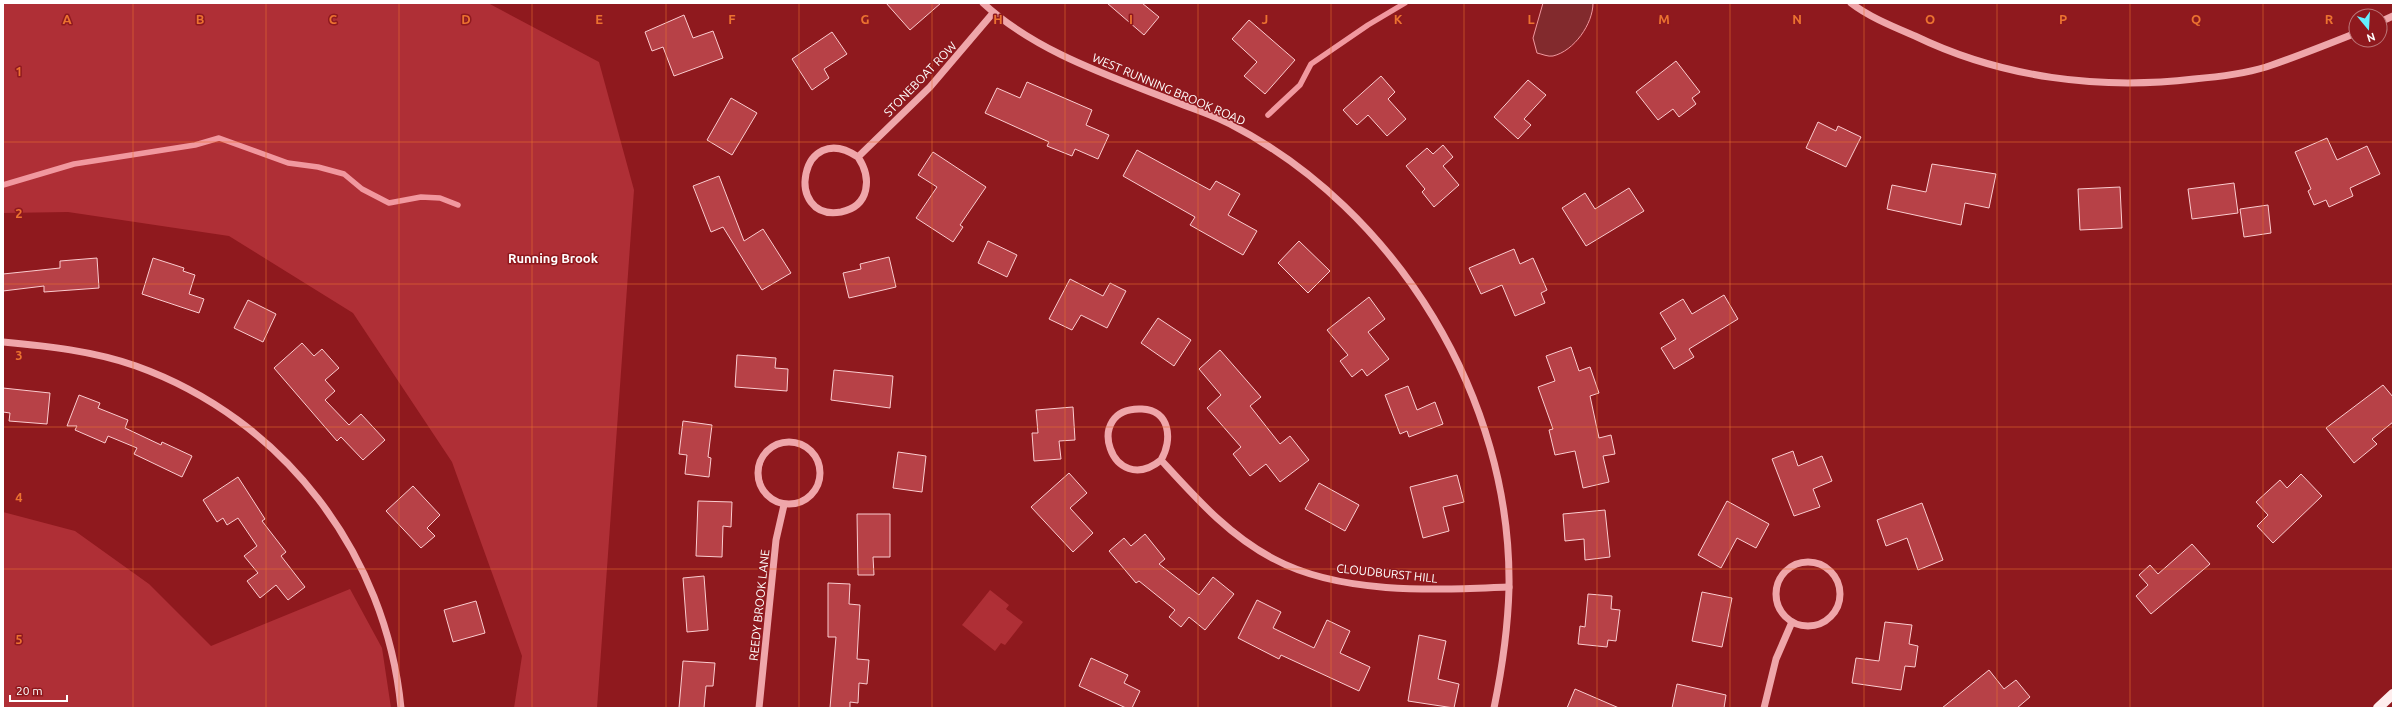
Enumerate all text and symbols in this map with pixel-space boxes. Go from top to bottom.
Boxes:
north arrow [2348,8,2388,48]
text: A [62,12,72,26]
text: B [196,12,205,26]
text: C [329,12,338,26]
text: D [461,12,471,26]
text: E [595,12,603,26]
text: F [728,12,736,26]
text: G [861,12,870,26]
text: H [993,12,1003,26]
text: I [1129,12,1133,26]
text: J [1262,12,1268,26]
text: K [1394,12,1403,26]
text: L [1527,12,1535,26]
text: M [1658,12,1670,26]
text: N [1792,12,1802,26]
text: O [1925,12,1935,26]
text: P [2059,12,2067,26]
text: Q [2191,12,2201,26]
text: R [2325,12,2334,26]
text: N [2365,31,2377,44]
street label: STONEBOAT ROW [881,39,959,119]
street label: WEST RUNNING BROOK ROAD [1090,51,1248,127]
text: 1 [15,64,23,78]
text: 2 [15,206,23,220]
district label: Running Brook [508,251,599,265]
text: 3 [15,348,23,362]
text: 4 [15,490,23,504]
street label: REEDY BROOK LANE [747,548,771,661]
street label: CLOUDBURST HILL [1336,561,1438,585]
text: 5 [15,632,23,646]
scale bar [10,677,67,703]
text: 20 m [16,684,43,697]

